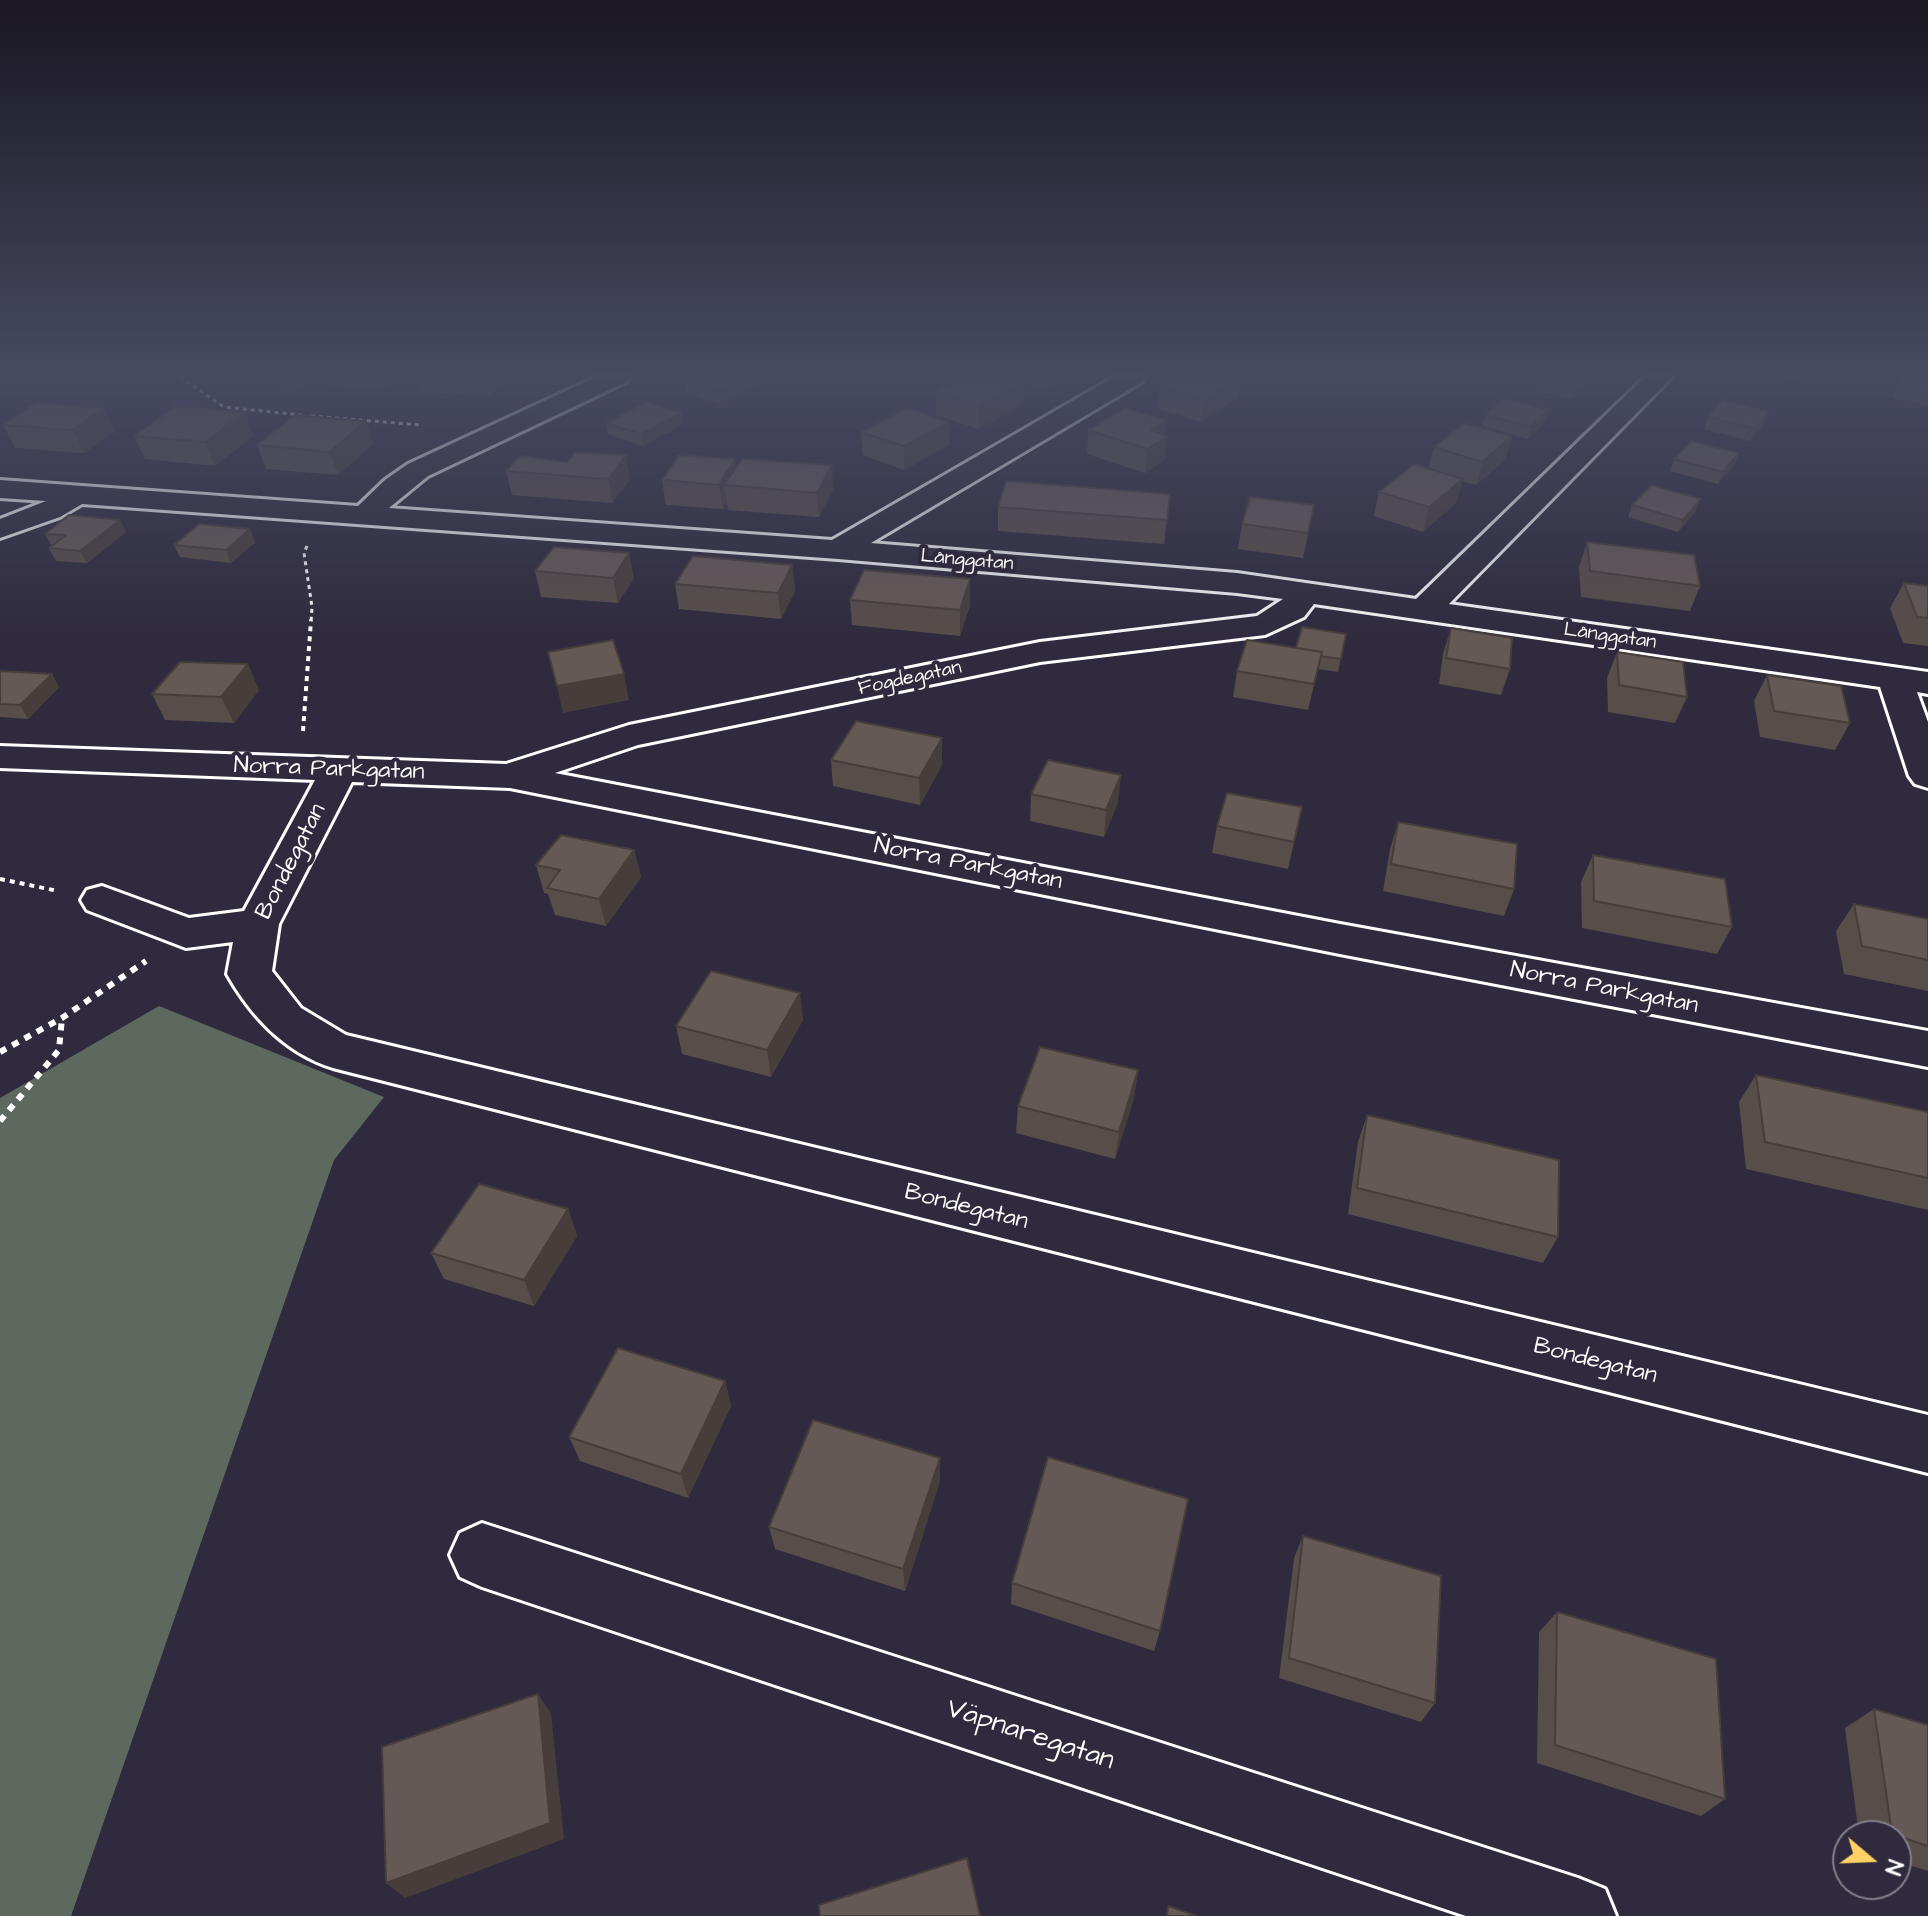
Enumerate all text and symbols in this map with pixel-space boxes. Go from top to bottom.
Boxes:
street label: Långgatan [920,545,1014,577]
street label: Långgatan [1562,619,1658,655]
street label: Fogdegatan [856,656,964,702]
street label: Norra Parkgatan [233,752,425,788]
street label: Bondegatan [250,799,334,925]
street label: Norra Parkgatan [872,833,1064,897]
street label: Norra Parkgatan [1508,957,1700,1021]
street label: Bondegatan [901,1179,1031,1237]
street label: Bondegatan [1530,1333,1660,1391]
street label: Väpnaregatan [942,1693,1118,1779]
north arrow [1832,1820,1912,1900]
text: N [1876,1856,1910,1879]

